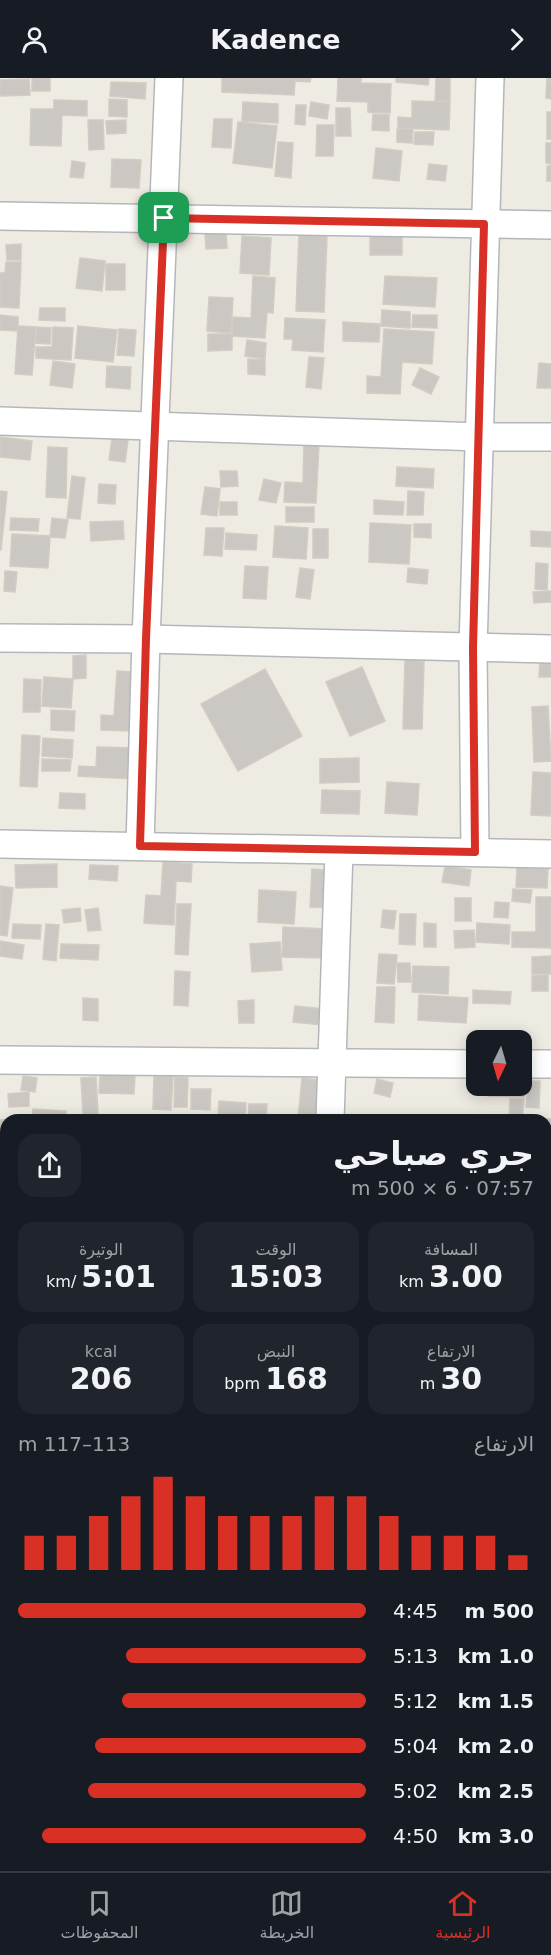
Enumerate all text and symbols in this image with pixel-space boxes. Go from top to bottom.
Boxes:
icon: person [18,23,51,56]
icon: forward [500,23,533,56]
text: Kadence [210,24,341,55]
pin [138,192,189,243]
icon: arrive [147,201,180,234]
north arrow [466,1030,532,1096]
map controls [466,1030,532,1096]
button: share [18,1134,81,1197]
text: جري صباحي [333,1134,534,1173]
text: 07:57 · 6 × 500 m [351,1176,534,1200]
text: الوتيرة [79,1240,123,1259]
text: الوقت [256,1240,296,1259]
text: المسافة [424,1240,478,1259]
text: 5:01 [81,1259,156,1294]
text: 15:03 [228,1259,324,1294]
text: 3.00 [429,1259,503,1294]
text: /km [46,1272,81,1291]
text: km [399,1272,429,1291]
text: kcal [85,1342,117,1361]
text: النبض [257,1342,295,1361]
text: الارتفاع [427,1342,475,1361]
text: 206 [70,1361,132,1396]
text: 168 [265,1361,328,1396]
text: 30 [440,1361,482,1396]
text: bpm [224,1374,265,1393]
text: m [420,1374,440,1393]
text: 113–117 m [18,1432,130,1456]
text: الارتفاع [474,1432,534,1456]
text: 4:45 [393,1599,438,1623]
text: 500 m [464,1599,534,1623]
text: 5:13 [393,1644,438,1668]
text: 1.0 km [457,1644,534,1668]
text: 5:12 [393,1689,438,1713]
text: 1.5 km [457,1689,534,1713]
text: 5:04 [393,1734,438,1758]
text: 2.0 km [457,1734,534,1758]
text: 5:02 [393,1779,438,1803]
text: 2.5 km [457,1779,534,1803]
text: 4:50 [393,1824,438,1848]
text: 3.0 km [457,1824,534,1848]
tab: المحفوظات [61,1887,139,1942]
tab: الخريطة [260,1887,314,1942]
tab: الرئيسية [435,1887,490,1942]

